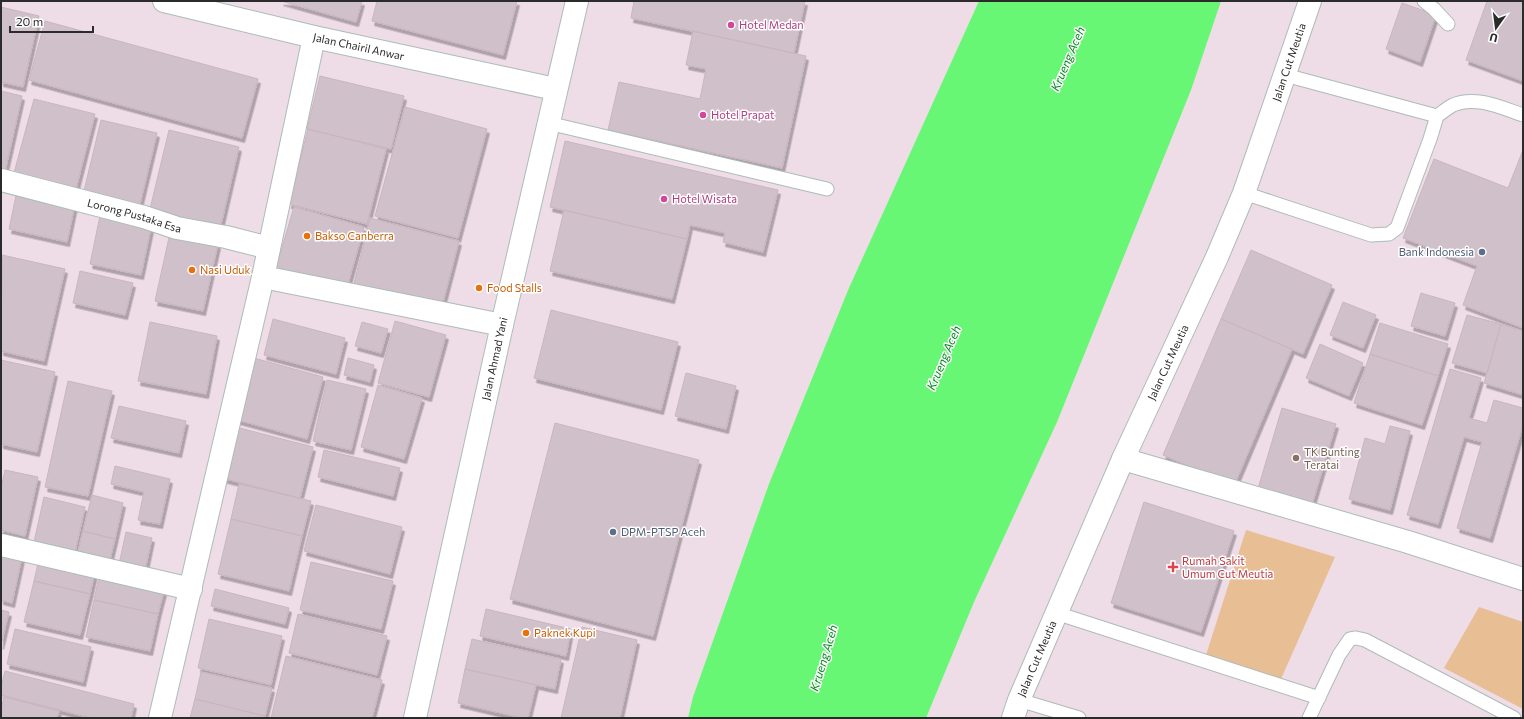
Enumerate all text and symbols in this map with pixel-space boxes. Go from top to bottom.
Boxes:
scale bar [10,8,93,34]
north arrow [1476,8,1516,48]
text: 20 m [16,14,43,28]
place label: Hotel Medan [739,18,804,31]
marker: Hotel Medan [726,20,736,30]
street label: Jalan Cut Meutia [1269,21,1308,103]
water label: Krueng Aceh [1047,24,1087,93]
street label: Jalan Chairil Anwar [312,30,406,62]
text: U [1488,31,1499,45]
place label: Hotel Prapat [711,108,775,121]
marker: Hotel Prapat [698,110,708,120]
place label: Hotel Wisata [672,192,737,205]
marker: Hotel Wisata [659,194,669,204]
street label: Lorong Pustaka Esa [86,196,182,235]
place label: Bakso Canberra [315,229,394,242]
marker: Bakso Canberra [302,231,312,241]
place label: Bank Indonesia [1399,245,1474,258]
marker: Bank Indonesia [1477,247,1487,257]
place label: Nasi Uduk [200,263,251,276]
marker: Nasi Uduk [187,265,197,275]
place label: Food Stalls [487,281,542,294]
marker: Food Stalls [474,283,484,293]
street label: Jalan Ahmad Yani [479,316,510,402]
street label: Jalan Cut Meutia [1144,322,1191,402]
water label: Krueng Aceh [923,323,963,392]
place label: TK Bunting Teratai [1304,445,1360,471]
marker: TK Bunting Teratai [1291,453,1301,463]
place label: DPM-PTSP Aceh [621,525,705,538]
marker: DPM-PTSP Aceh [608,527,618,537]
place label: Rumah Sakit Umum Cut Meutia [1182,554,1273,580]
marker: Rumah Sakit Umum Cut Meutia [1167,561,1179,573]
street label: Jalan Cut Meutia [1014,618,1059,699]
water label: Krueng Aceh [806,623,840,693]
place label: Paknek Kupi [534,626,596,639]
marker: Paknek Kupi [521,628,531,638]

